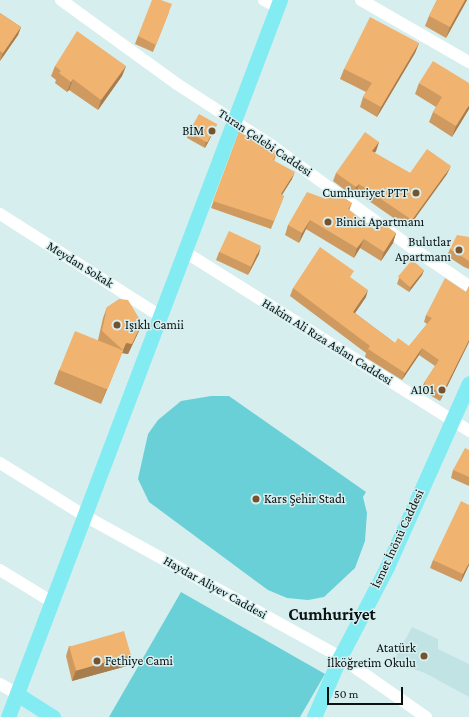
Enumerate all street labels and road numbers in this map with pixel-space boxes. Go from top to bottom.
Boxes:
street label: Turan Çelebi Caddesi [215,106,315,180]
street label: Meydan Sokak [44,238,116,292]
street label: Hakim Ali Rıza Aslan Caddesi [259,295,395,389]
street label: İsmet İnönü Caddesi [368,487,428,591]
street label: Haydar Aliyev Caddesi [160,553,270,623]

